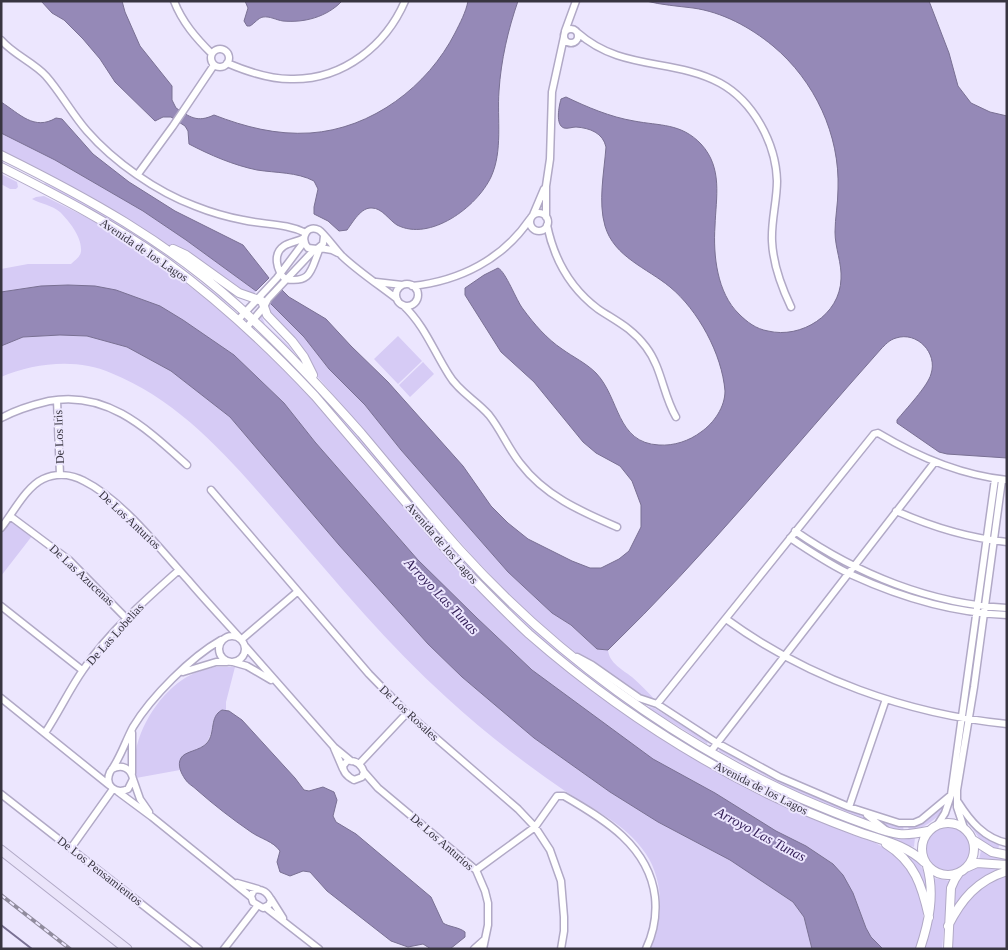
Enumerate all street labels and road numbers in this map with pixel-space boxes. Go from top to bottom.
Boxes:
street label: Avenida de los Lagos [97,215,191,285]
street label: De Los Iris [51,409,67,464]
street label: De Los Anturios [96,488,164,552]
street label: Avenida de los Lagos [403,499,481,587]
street label: De Las Azucenas [47,541,117,609]
street label: De Las Lobelias [83,600,147,668]
street label: De Los Rosales [377,682,442,744]
street label: Avenida de los Lagos [712,758,811,818]
street label: De Los Anturios [407,811,477,874]
street label: De Los Pensamientos [55,833,146,909]

